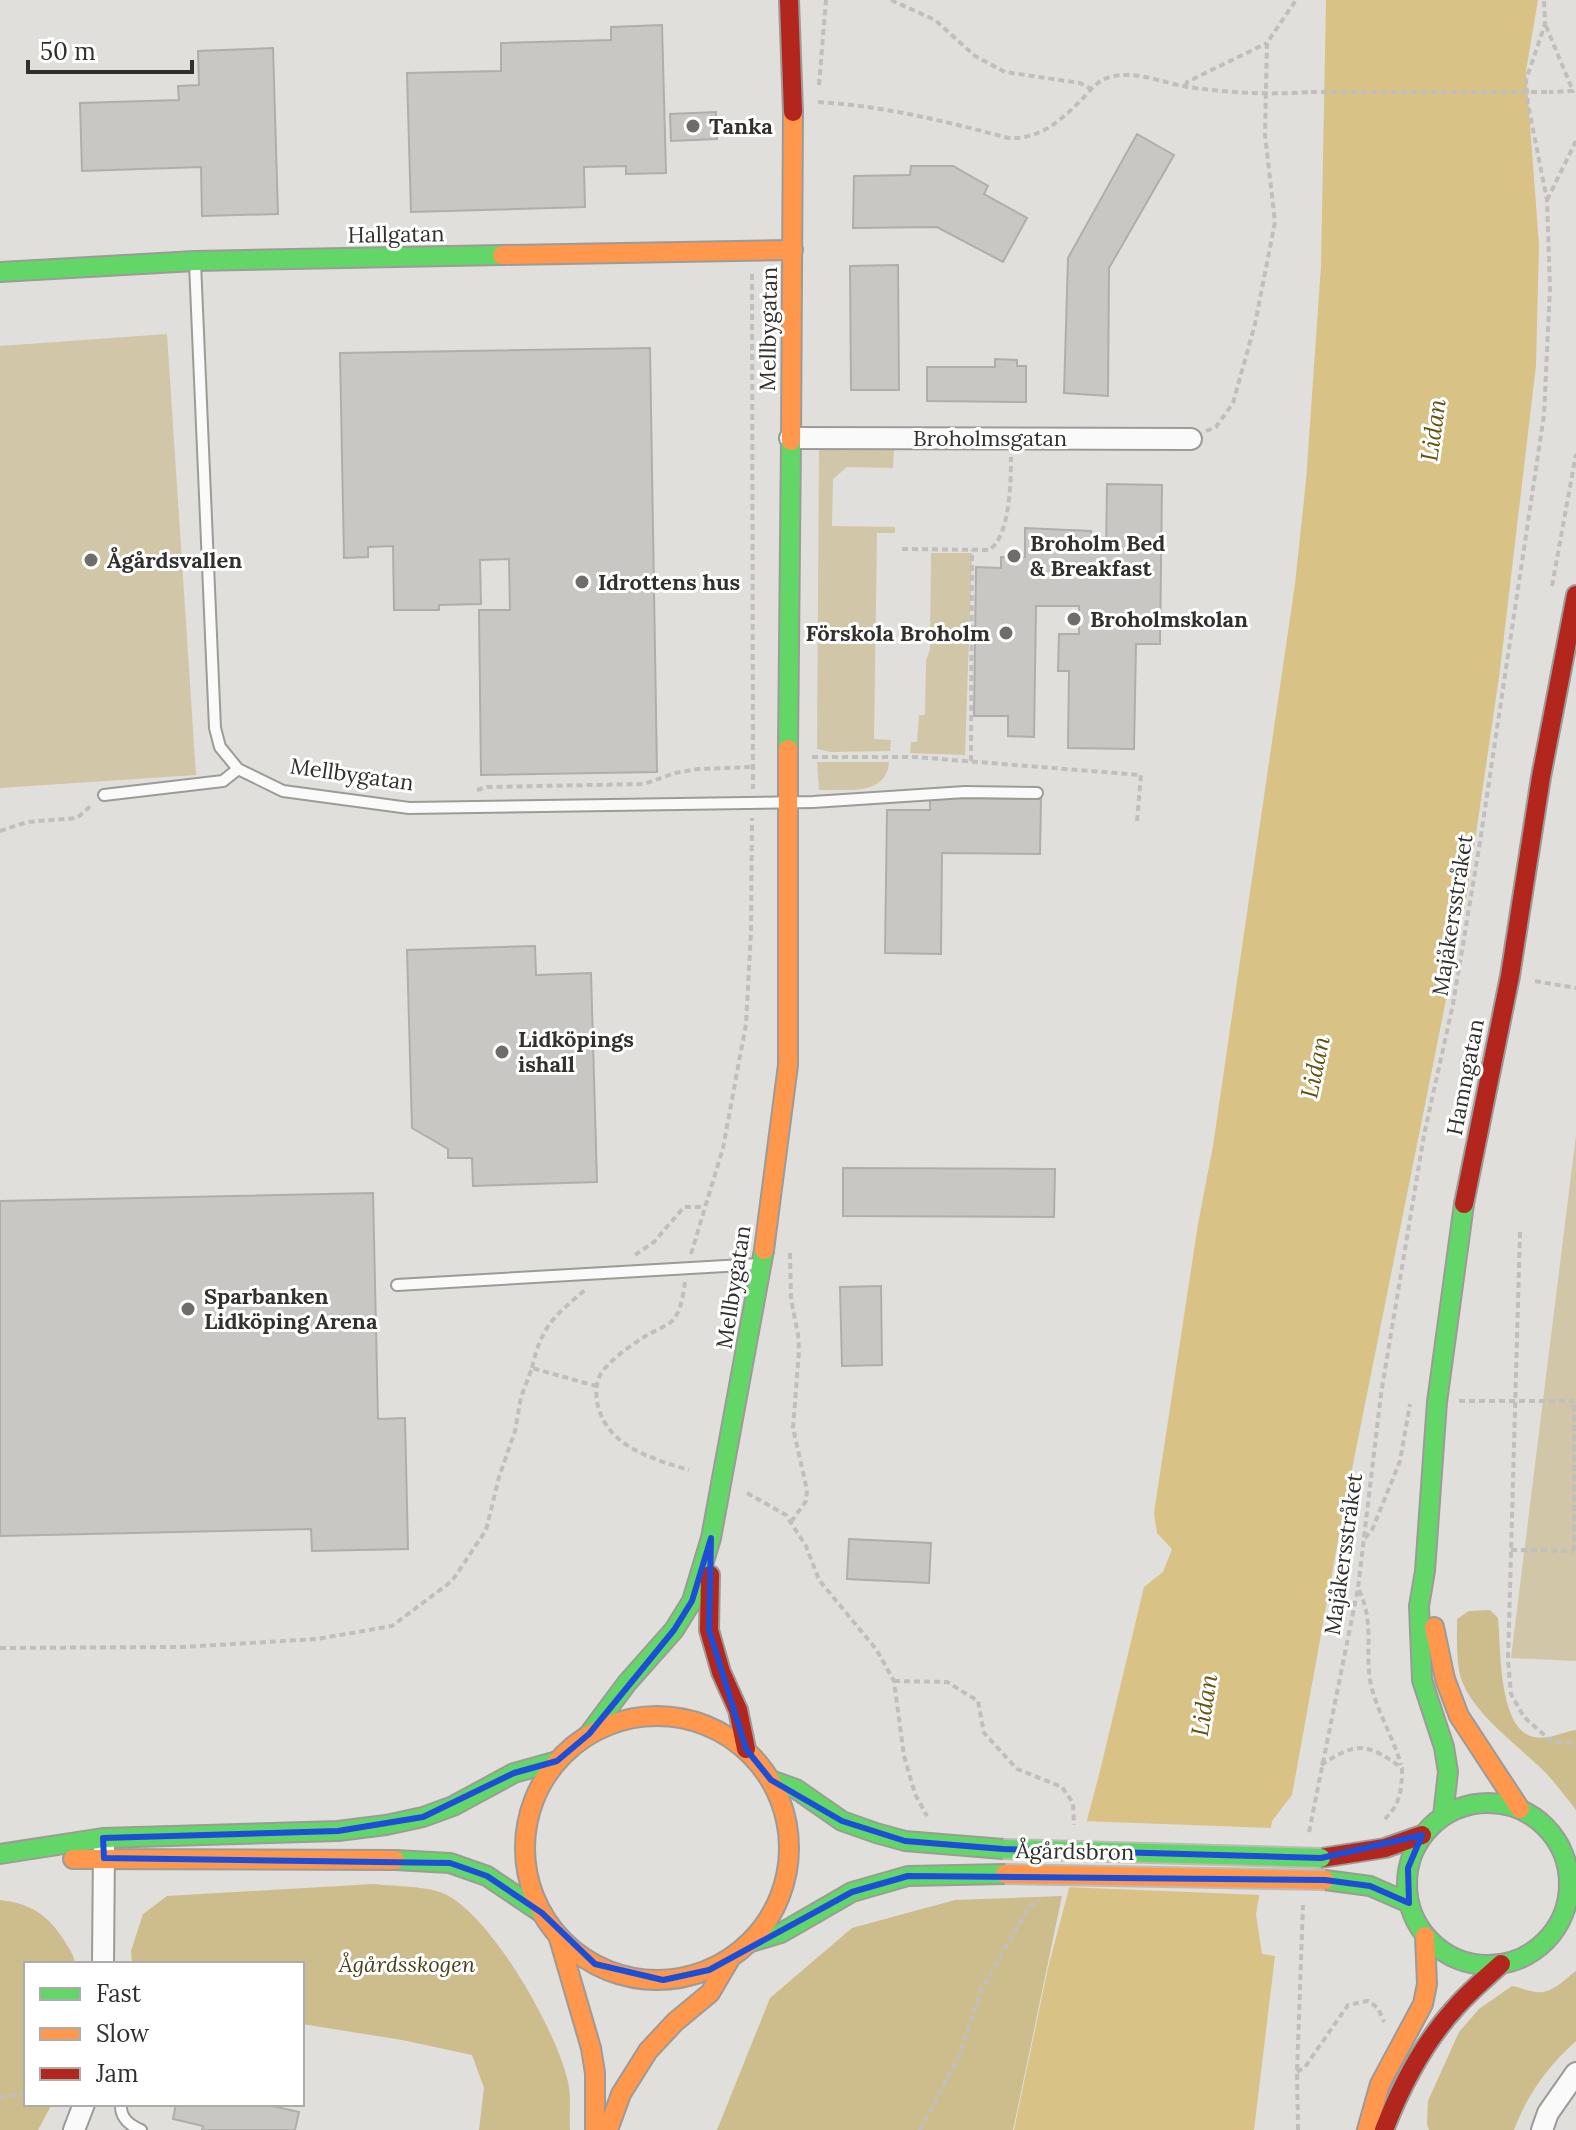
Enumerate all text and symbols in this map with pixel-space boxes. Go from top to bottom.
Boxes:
scale bar [28,24,192,74]
text: 50 m [40,36,96,67]
place label: Tanka [709,112,773,140]
marker: Tanka [684,117,702,135]
street label: Hallgatan [347,219,445,249]
street label: Mellbygatan [753,267,783,391]
water label: Lidan [1413,397,1453,463]
street label: Broholmsgatan [913,424,1067,452]
place label: Broholm Bed & Breakfast [1030,529,1165,582]
place label: Ågårdsvallen [107,546,242,574]
marker: Broholm Bed & Breakfast [1005,547,1023,565]
marker: Ågårdsvallen [82,551,100,569]
place label: Idrottens hus [598,568,740,596]
marker: Idrottens hus [573,573,591,591]
place label: Broholmskolan [1090,605,1248,633]
marker: Broholmskolan [1065,610,1083,628]
place label: Förskola Broholm [806,619,990,647]
marker: Förskola Broholm [997,624,1015,642]
street label: Mellbygatan [288,751,416,797]
street label: Majåkersstråket [1425,832,1479,998]
street label: Hamngatan [1440,1016,1490,1138]
place label: Lidköpings ishall [518,1025,634,1078]
water label: Lidan [1293,1033,1337,1101]
marker: Lidköpings ishall [493,1043,511,1061]
street label: Mellbygatan [709,1223,757,1351]
place label: Sparbanken Lidköping Arena [204,1282,378,1335]
marker: Sparbanken Lidköping Arena [179,1300,197,1318]
street label: Majåkersstråket [1318,1471,1368,1637]
water label: Lidan [1184,1671,1224,1738]
street label: Ågårdsbron [1015,1836,1134,1866]
park label: Ågårdsskogen [338,1950,476,1978]
legend [24,1962,304,2106]
text: Fast [96,1978,142,2009]
text: Slow [96,2018,150,2049]
text: Jam [95,2058,138,2089]

